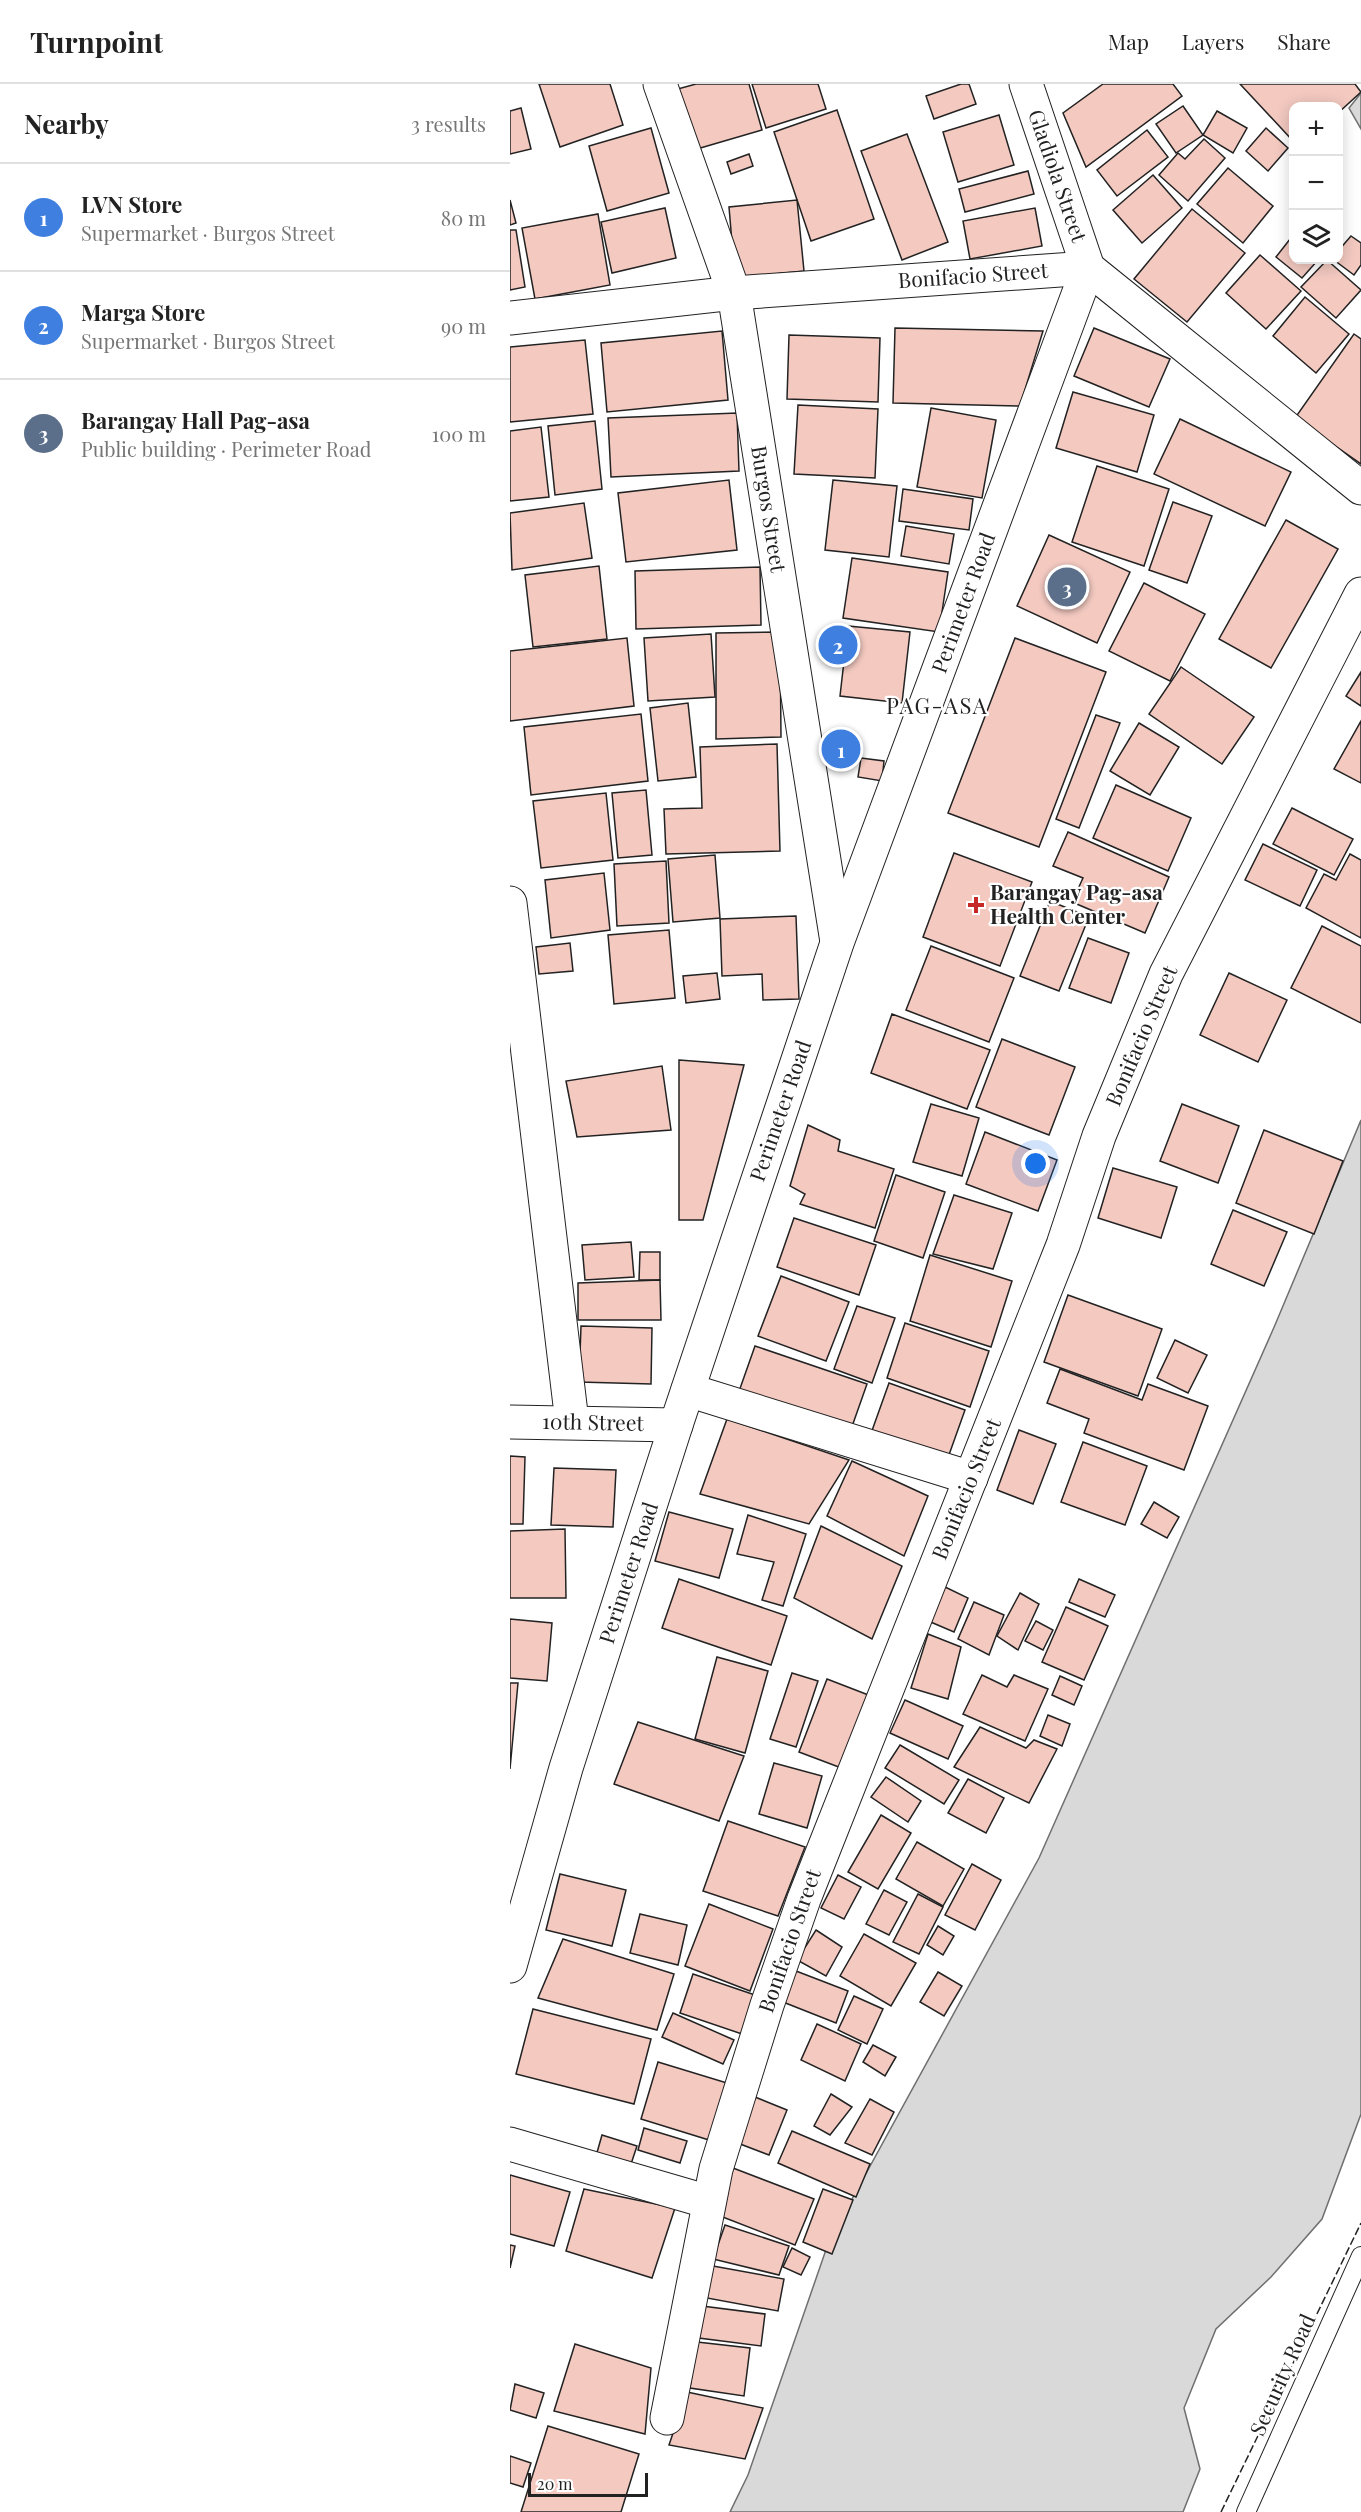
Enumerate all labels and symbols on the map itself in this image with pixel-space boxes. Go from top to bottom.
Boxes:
street label: Gladiola Street [1023,105,1095,246]
street label: Bonifacio Street [897,255,1049,293]
street label: Burgos Street [746,443,794,575]
street label: Perimeter Road [924,528,1000,676]
pin: 3 [1048,564,1086,610]
pin: 2 [818,622,858,668]
district label: PAG-ASA [886,690,988,720]
pin: 1 [822,726,860,772]
place label: Barangay Pag-asa Health Center [990,877,1163,929]
marker: Barangay Pag-asa Health Center [967,896,985,914]
street label: Bonifacio Street [1098,960,1183,1110]
street label: Perimeter Road [742,1036,816,1185]
your location [1021,1149,1050,1178]
street label: 10th Street [542,1406,645,1436]
street label: Bonifacio Street [924,1413,1006,1563]
street label: Perimeter Road [591,1498,663,1647]
street label: Bonifacio Street [750,1864,826,2016]
street label: Security Road [1242,2309,1320,2439]
scale bar [528,2470,648,2498]

